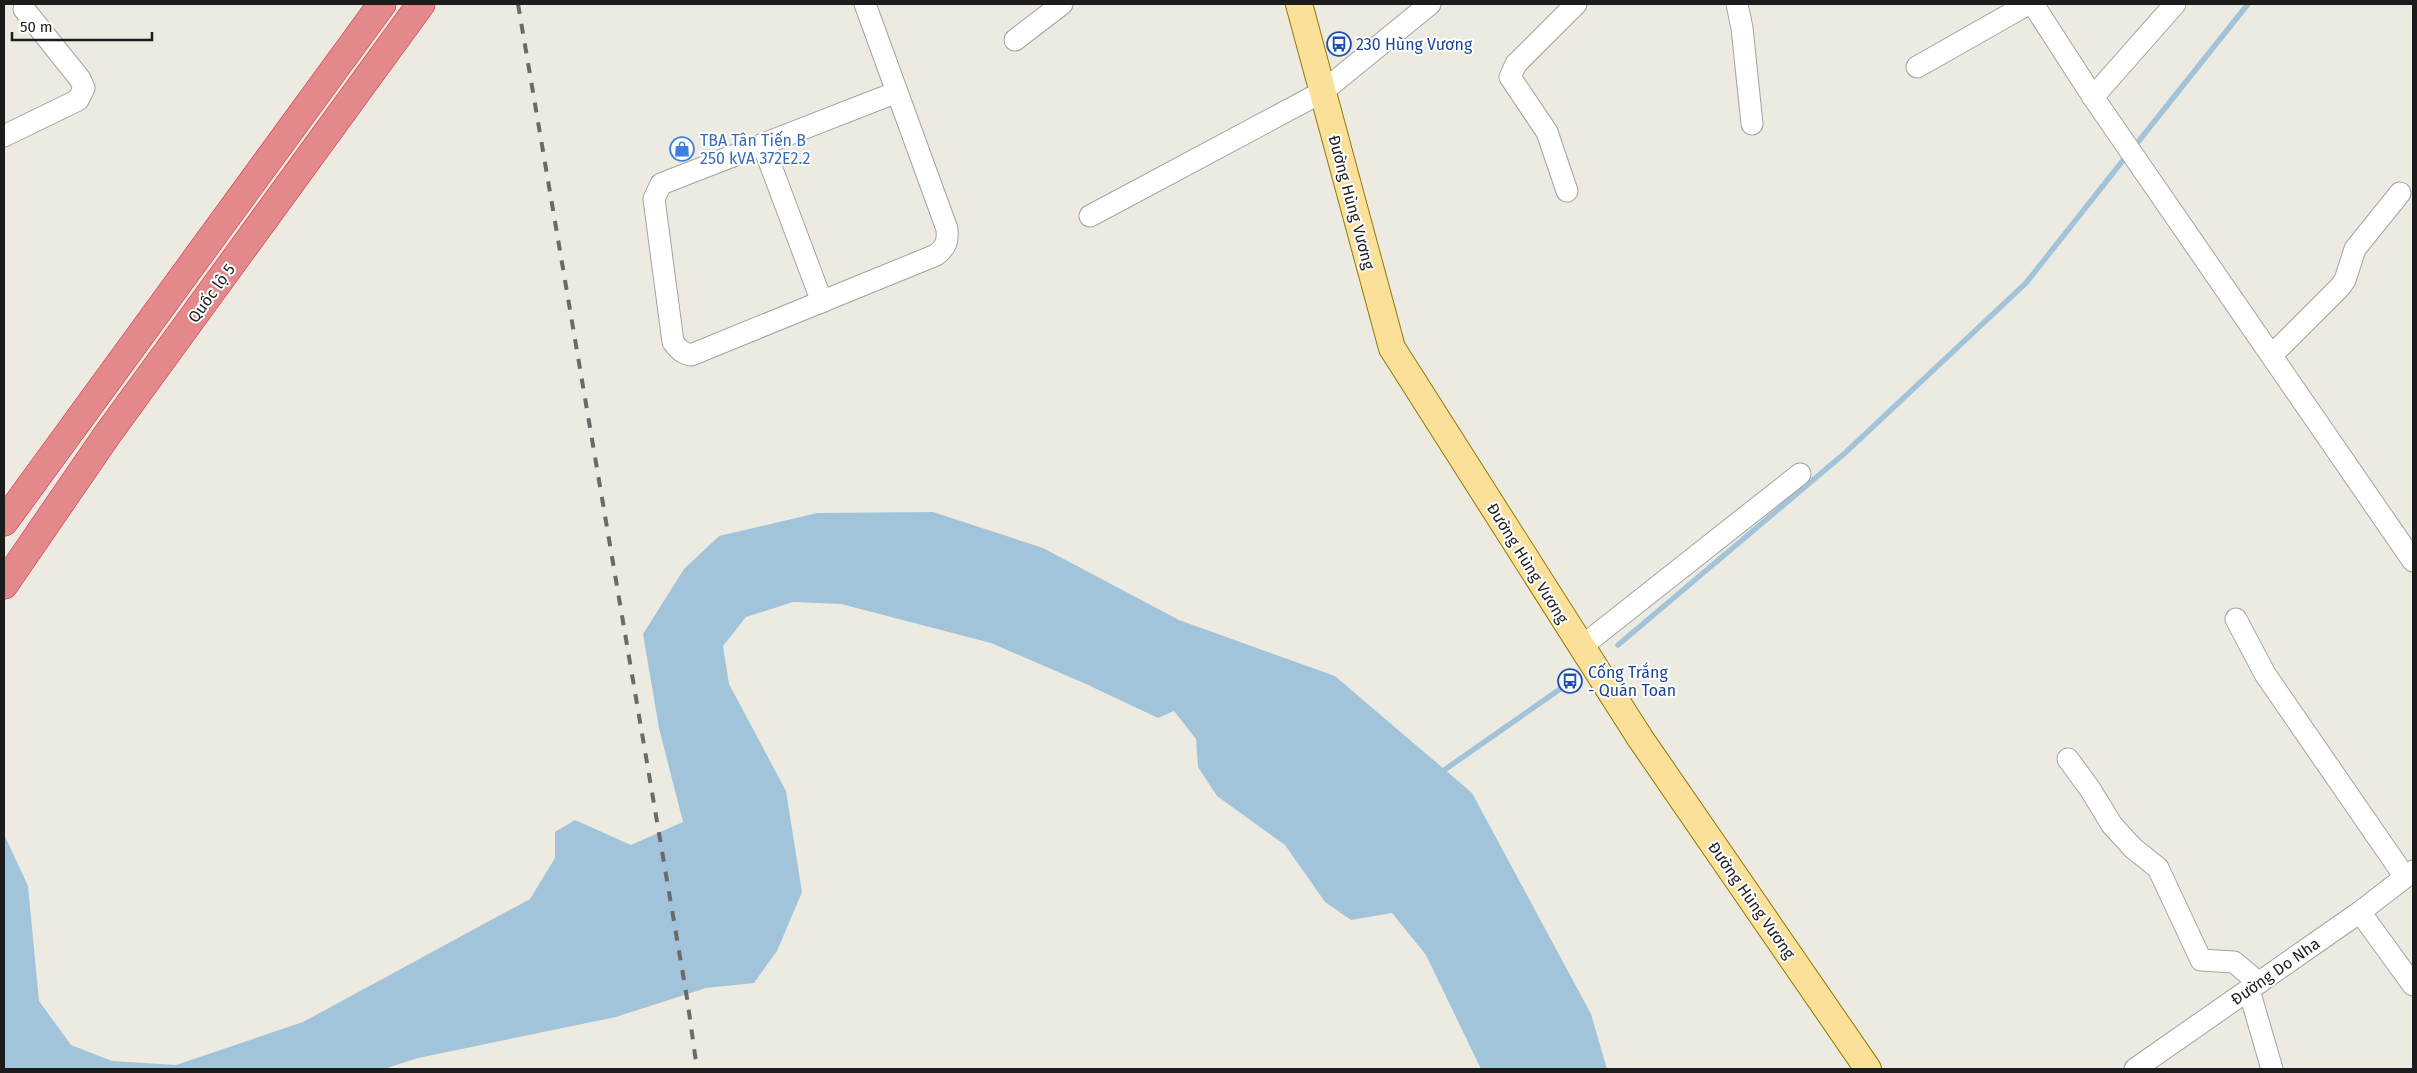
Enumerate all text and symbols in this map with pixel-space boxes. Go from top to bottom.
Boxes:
scale bar [12,10,152,42]
text: 50 m [20,18,53,36]
bus stop icon: 230 Hùng Vương [1326,31,1352,57]
place label: 230 Hùng Vương [1356,35,1473,54]
place label: TBA Tân Tiến B 250 kVA 372E2.2 [700,130,810,168]
street label: Đường Hùng Vương [1324,133,1379,272]
shop icon: TBA Tân Tiến B 250 kVA 372E2.2 [669,136,695,162]
street label: Quốc lộ 5 [183,260,239,326]
street label: Đường Hùng Vương [1483,500,1573,628]
place label: Cống Trắng - Quán Toan [1588,661,1676,700]
bus stop icon: Cống Trắng - Quán Toan [1557,668,1583,694]
street label: Đường Hùng Vương [1704,838,1799,963]
street label: Đường Do Nha [2227,934,2323,1009]

